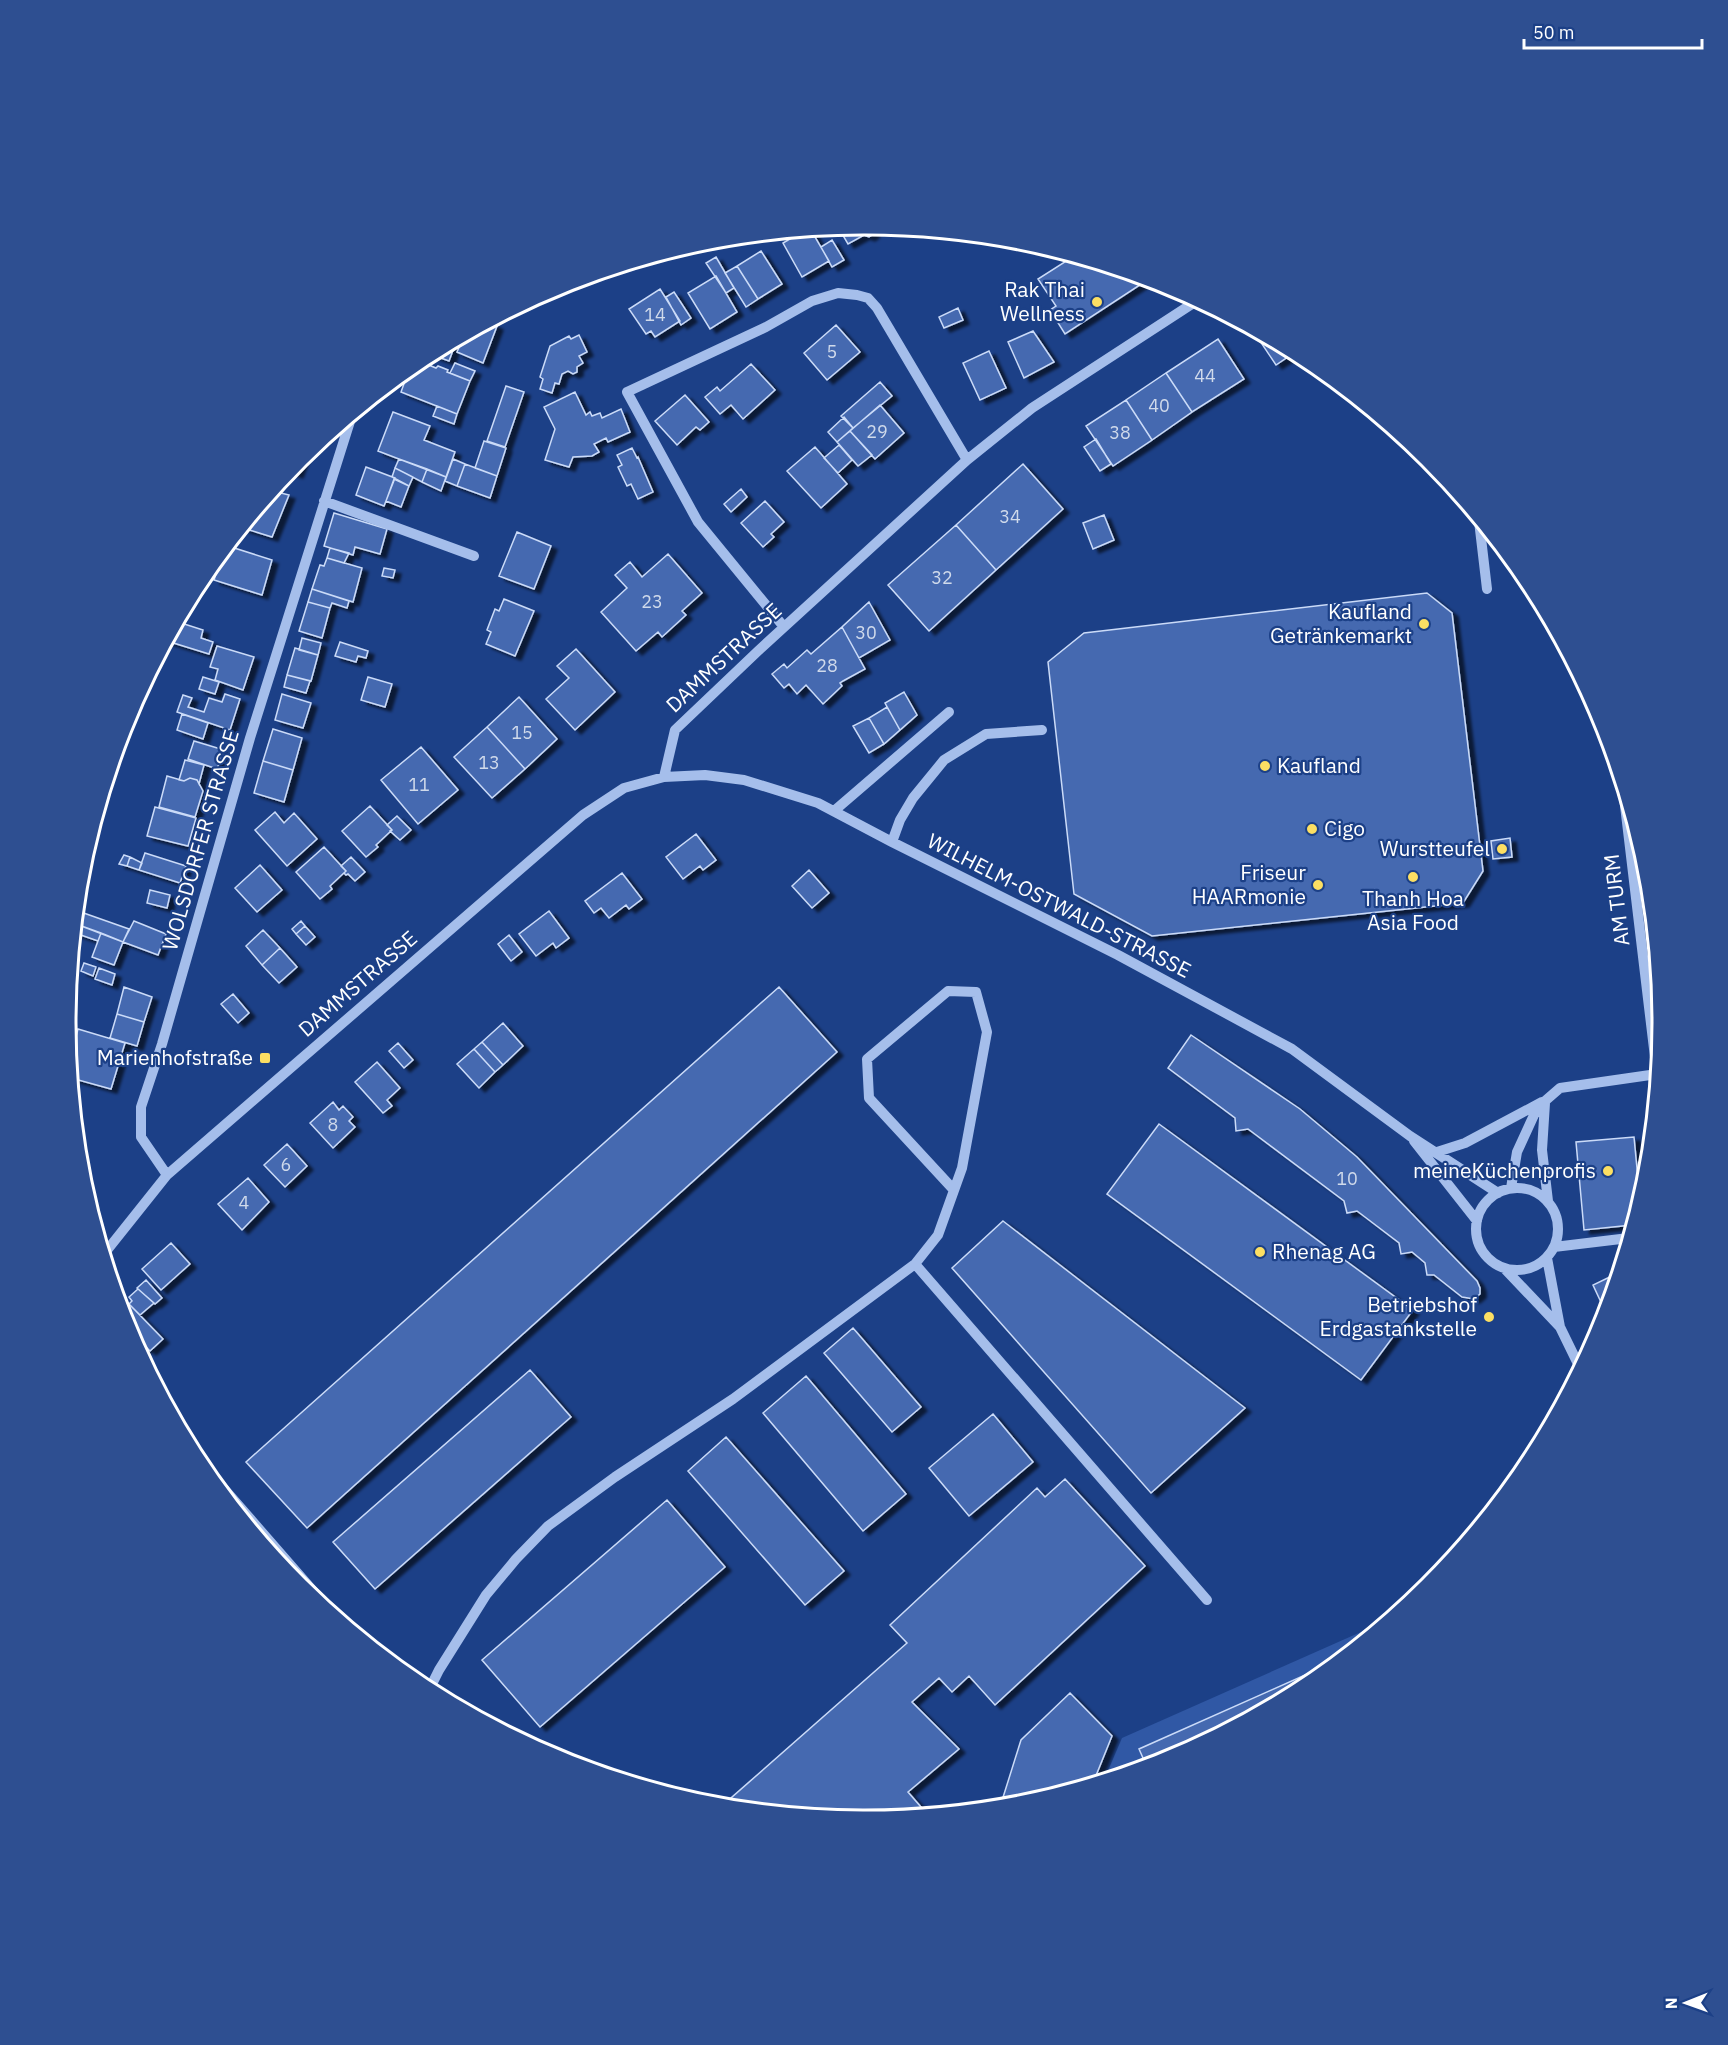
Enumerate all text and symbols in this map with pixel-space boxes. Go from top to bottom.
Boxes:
scale bar [1524,12,1702,50]
text: 50 m [1533,21,1575,44]
place label: Rak Thai Wellness [1000,275,1085,327]
marker: Rak Thai Wellness [1090,295,1104,309]
house number: 14 [644,303,666,326]
house number: 5 [827,340,837,363]
house number: 44 [1194,364,1216,387]
house number: 40 [1148,394,1170,417]
house number: 29 [866,420,888,443]
house number: 38 [1109,421,1131,444]
house number: 34 [999,505,1021,528]
house number: 32 [931,566,953,589]
house number: 23 [641,590,663,613]
street label: DAMMSTRASSE [659,596,787,718]
place label: Kaufland Getränkemarkt [1270,597,1412,649]
marker: Kaufland Getränkemarkt [1417,617,1431,631]
house number: 30 [855,621,877,644]
house number: 28 [816,654,838,677]
house number: 15 [511,721,533,744]
street label: WOLSDORFER STRASSE [155,726,245,953]
house number: 13 [478,751,500,774]
place label: Kaufland [1277,751,1361,779]
marker: Kaufland [1258,759,1272,773]
house number: 11 [408,773,430,796]
place label: Cigo [1324,814,1365,842]
marker: Cigo [1305,822,1319,836]
street label: WILHELM-OSTWALD-STRASSE [923,826,1196,984]
place label: Wurstteufel [1380,834,1490,862]
marker: Wurstteufel [1495,842,1509,856]
street label: AM TURM [1596,853,1636,948]
place label: Friseur HAARmonie [1192,858,1306,910]
marker: Thanh Hoa Asia Food [1406,870,1420,884]
marker: Friseur HAARmonie [1311,878,1325,892]
place label: Thanh Hoa Asia Food [1362,884,1464,936]
street label: DAMMSTRASSE [292,924,423,1043]
place label: Marienhofstraße [97,1043,253,1071]
marker: Marienhofstraße [258,1051,272,1065]
house number: 8 [328,1113,338,1136]
house number: 6 [281,1153,291,1176]
place label: meineKüchenprofis [1413,1156,1596,1184]
marker: meineKüchenprofis [1601,1164,1615,1178]
house number: 10 [1336,1167,1358,1190]
house number: 4 [239,1191,250,1214]
place label: Rhenag AG [1272,1237,1376,1265]
marker: Rhenag AG [1253,1245,1267,1259]
place label: Betriebshof Erdgastankstelle [1320,1290,1477,1342]
marker: Betriebshof Erdgastankstelle [1482,1310,1496,1324]
north arrow [1656,1973,1716,2033]
text: N [1661,1997,1681,2009]

